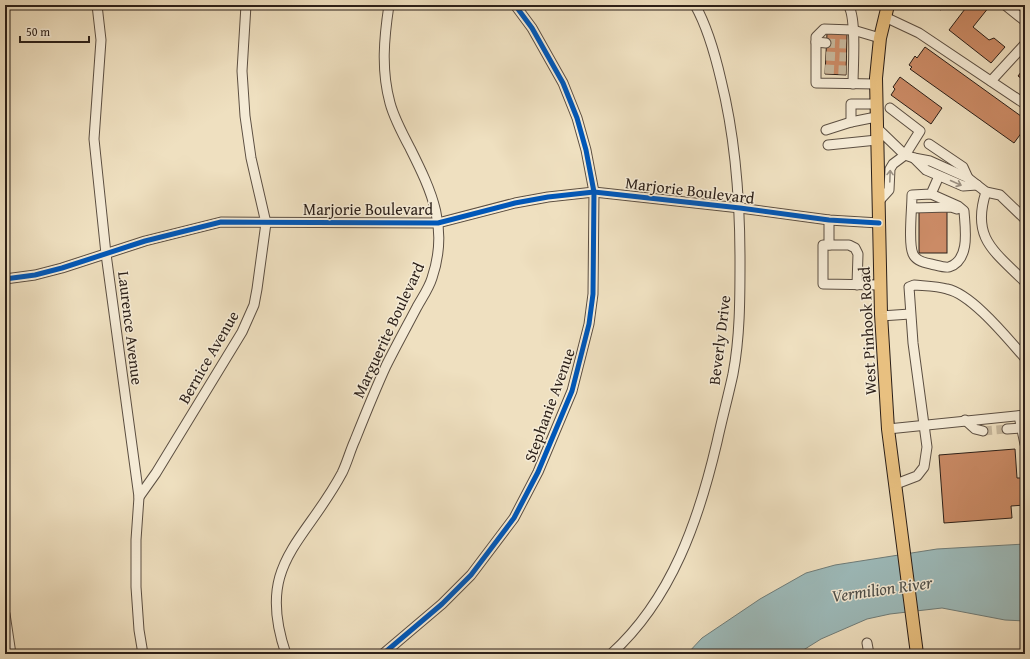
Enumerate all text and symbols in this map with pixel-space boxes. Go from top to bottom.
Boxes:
scale bar [20,18,89,44]
text: 50 m [26,23,50,40]
street label: Marjorie Boulevard [624,170,756,210]
one-way arrow [886,170,893,183]
one-way arrow [950,180,962,187]
street label: Marjorie Boulevard [303,197,433,221]
street label: Marguerite Boulevard [346,258,430,402]
street label: West Pinhook Road [852,266,882,396]
street label: Laurence Avenue [112,270,150,386]
street label: Beverly Drive [702,294,736,386]
street label: Bernice Avenue [172,306,244,408]
street label: Stephanie Avenue [517,345,581,465]
water label: Vermilion River [830,569,935,608]

